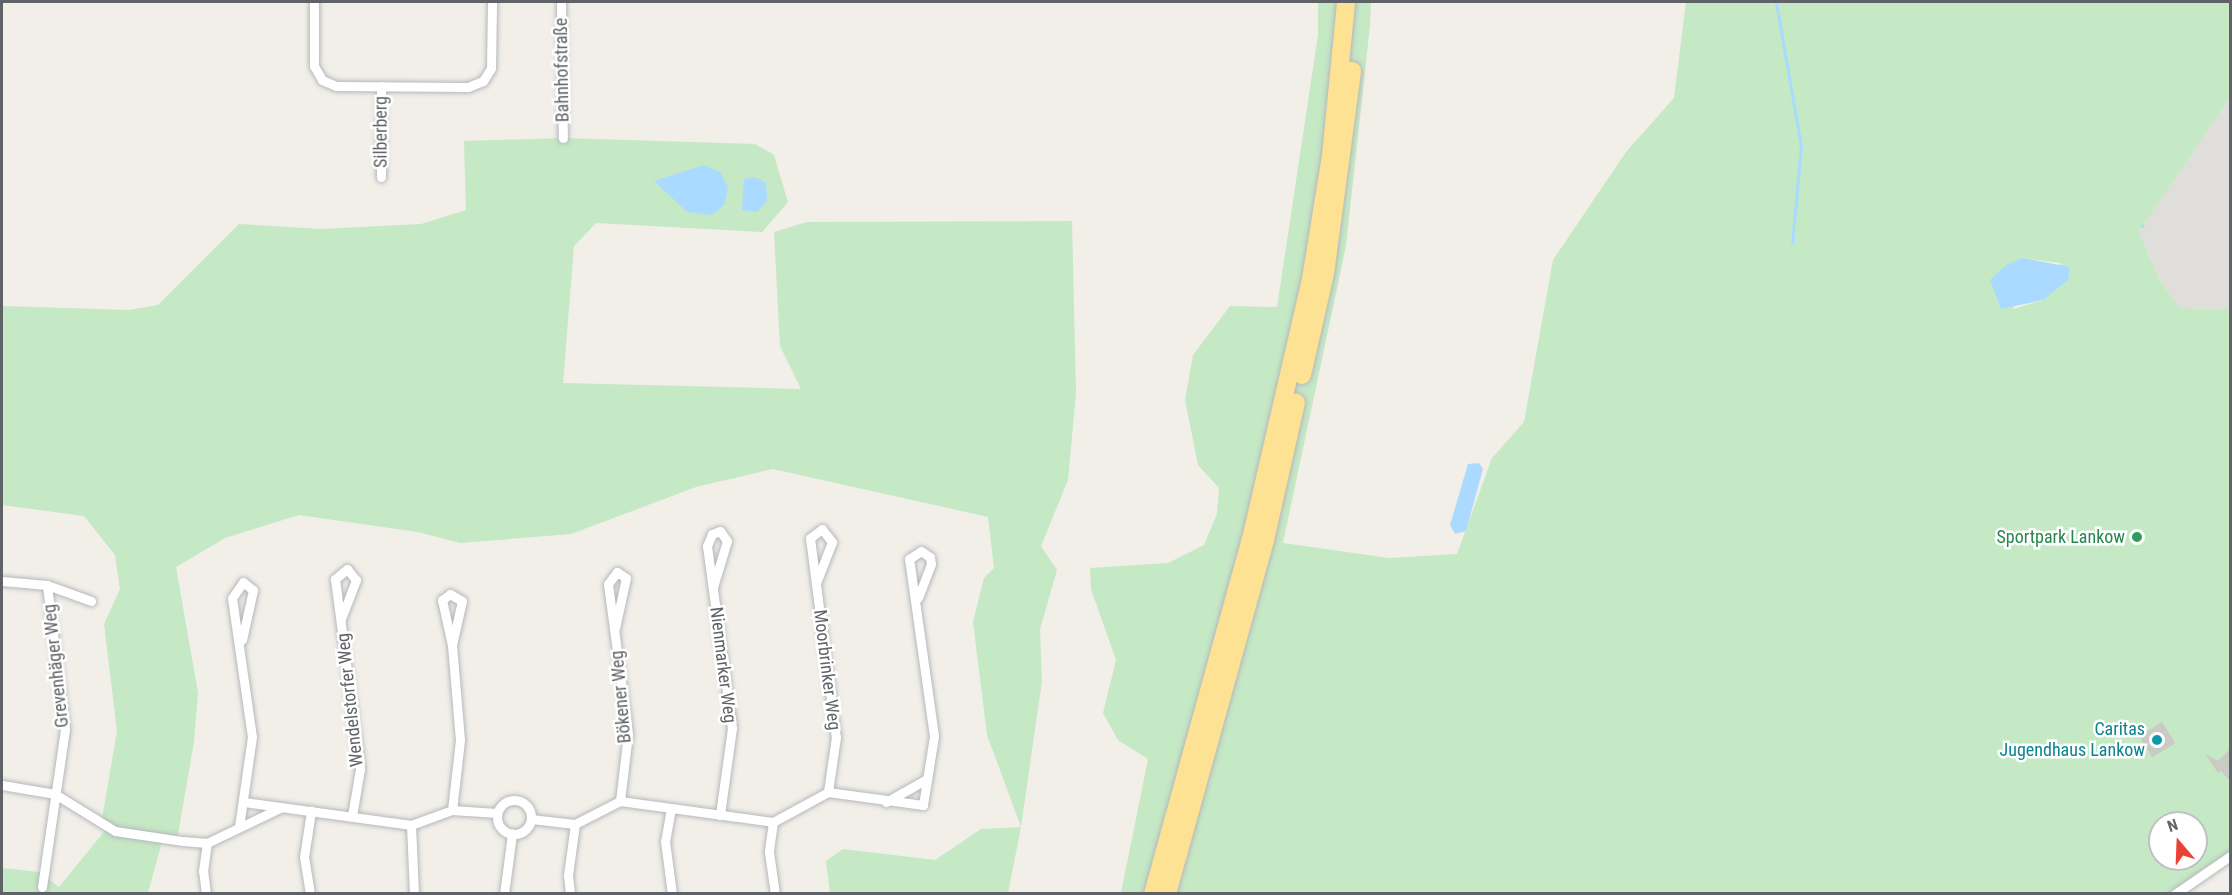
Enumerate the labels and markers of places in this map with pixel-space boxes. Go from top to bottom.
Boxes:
place label: Sportpark Lankow [1997,526,2125,548]
marker: Sportpark Lankow [2130,530,2144,544]
place label: Caritas Jugendhaus Lankow [2000,719,2145,762]
marker: Caritas Jugendhaus Lankow [2150,733,2164,747]

